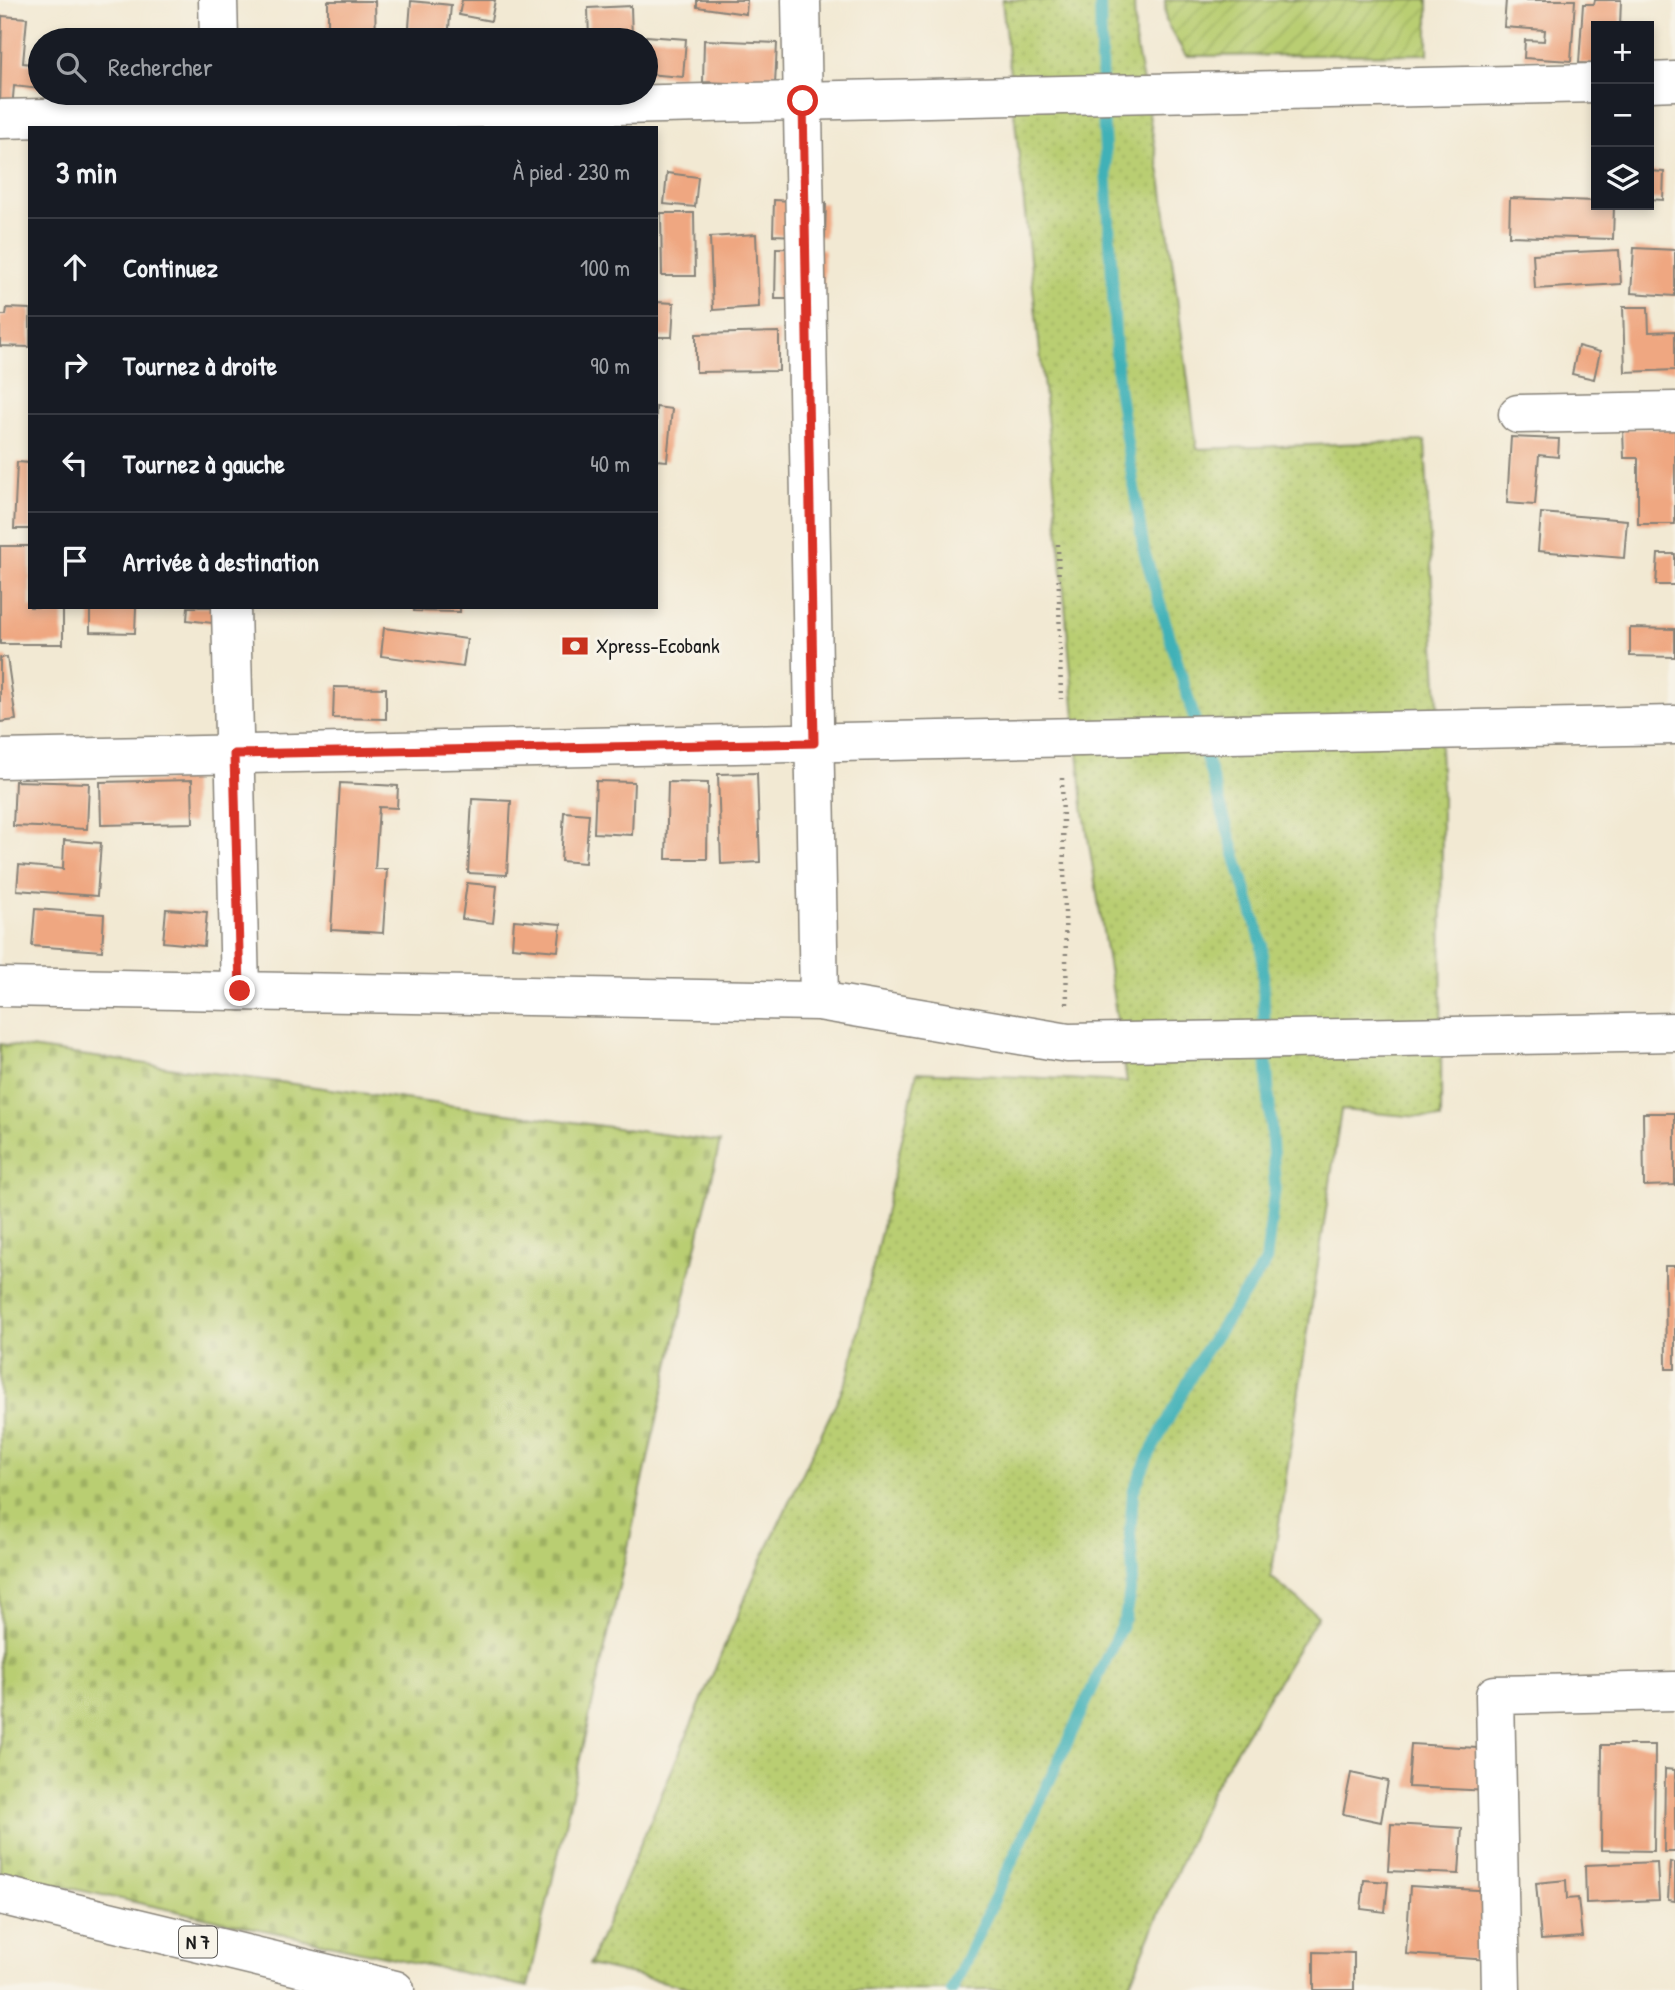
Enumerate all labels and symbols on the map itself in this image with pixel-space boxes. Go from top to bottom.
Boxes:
route start [787,85,818,116]
bank icon: Xpress-Ecobank [560,631,590,661]
place label: Xpress-Ecobank [596,631,720,660]
route end [224,975,255,1006]
road number: N 7 [179,1926,217,1958]

